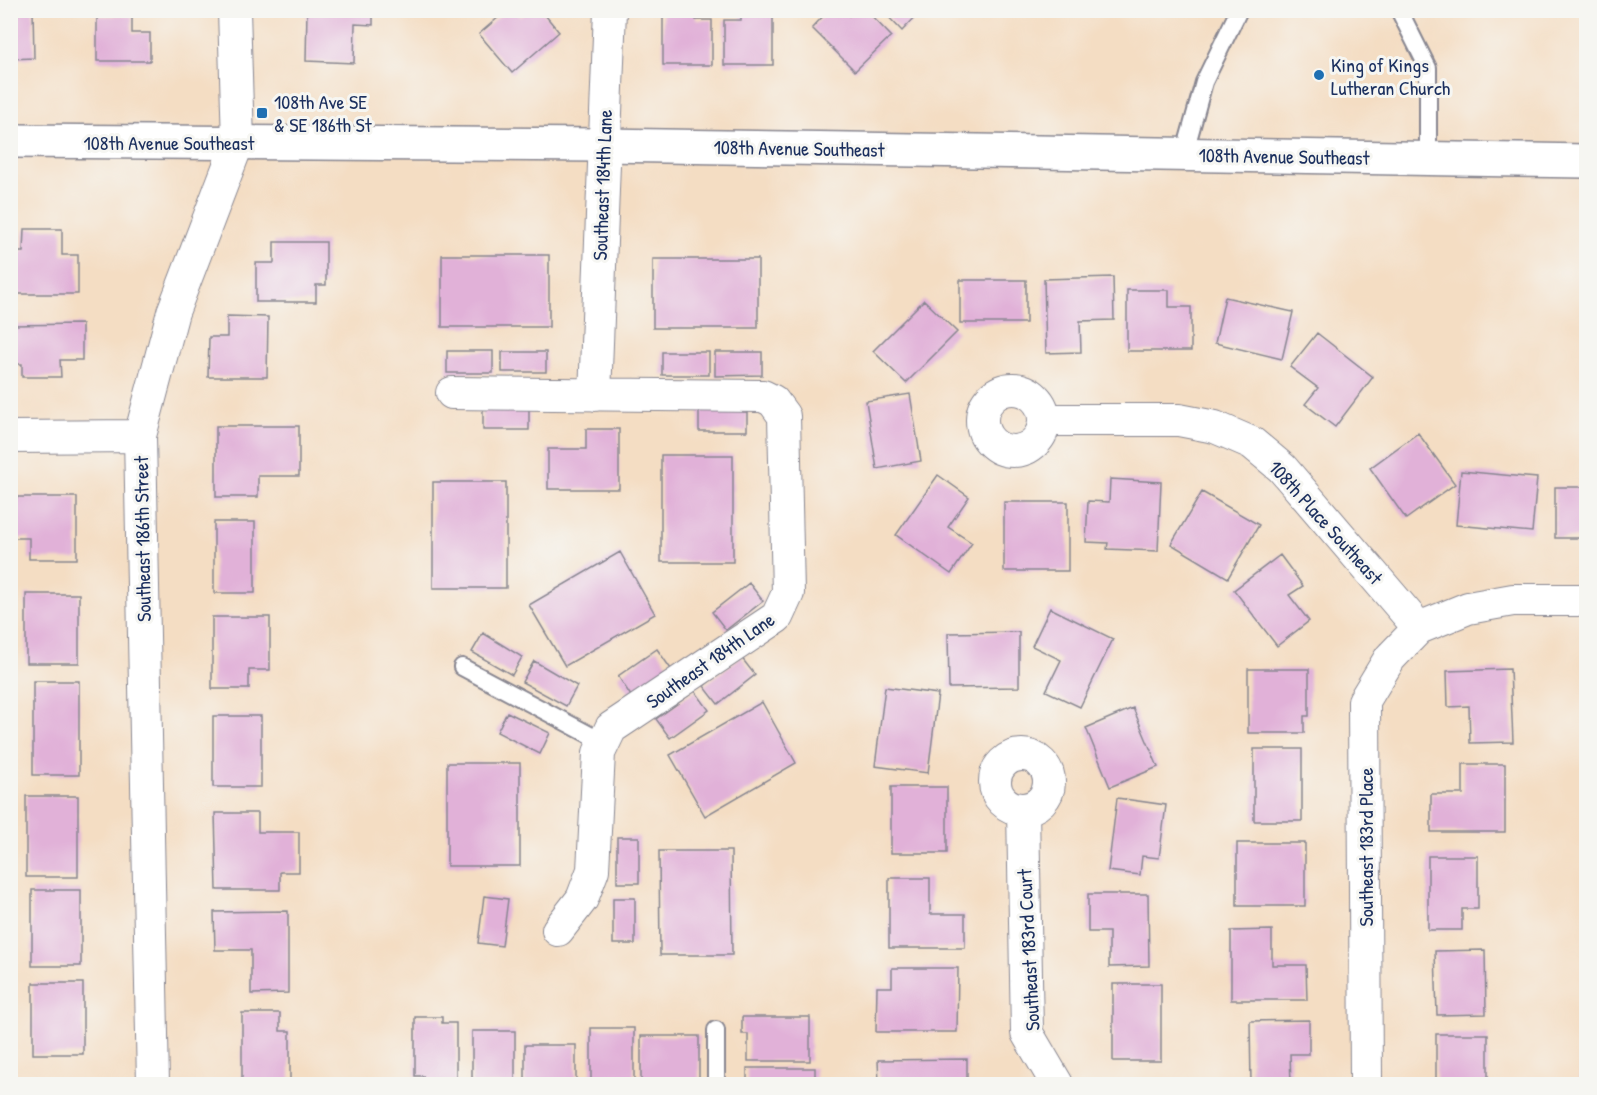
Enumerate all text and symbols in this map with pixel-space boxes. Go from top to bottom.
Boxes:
place label: King of Kings Lutheran Church [1331,51,1450,101]
marker: King of Kings Lutheran Church [1312,68,1326,82]
place label: 108th Ave SE & SE 186th St [274,88,373,138]
marker: 108th Ave SE & SE 186th St [255,106,269,120]
street label: Southeast 184th Lane [586,109,618,261]
street label: 108th Avenue Southeast [84,129,256,156]
street label: 108th Avenue Southeast [713,133,886,163]
street label: 108th Avenue Southeast [1198,141,1371,171]
street label: 108th Place Southeast [1263,454,1390,591]
street label: Southeast 186th Street [127,455,157,622]
street label: Southeast 184th Lane [640,606,780,714]
street label: Southeast 183rd Place [1352,767,1379,926]
street label: Southeast 183rd Court [1010,867,1046,1032]

